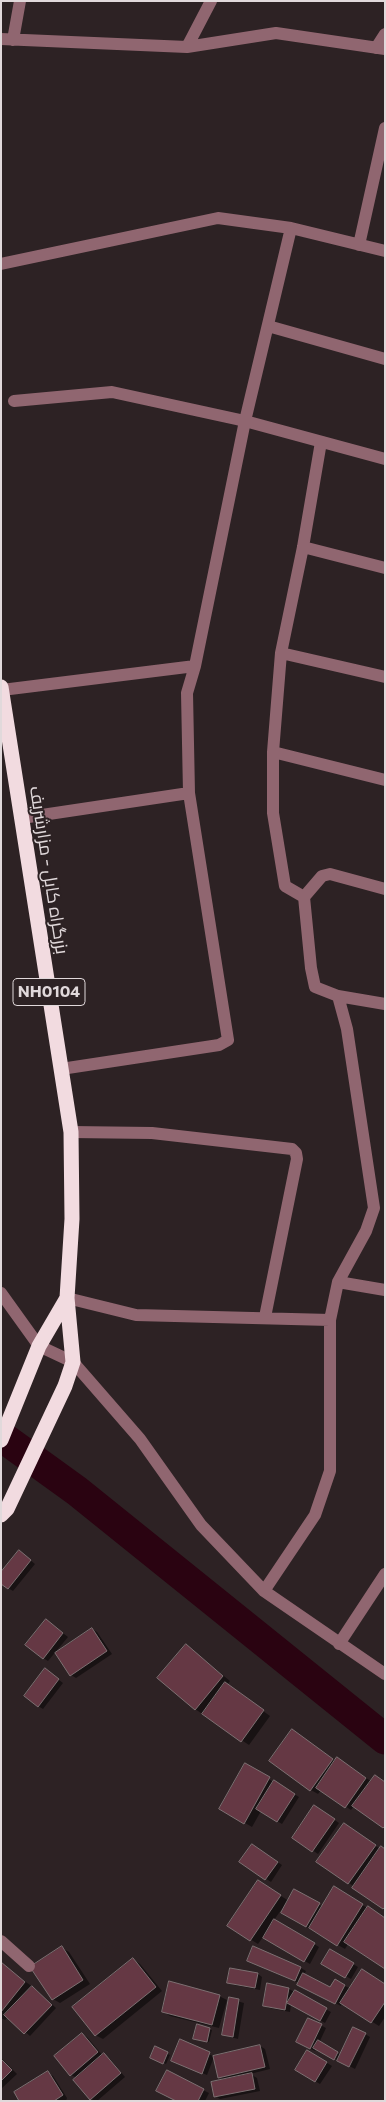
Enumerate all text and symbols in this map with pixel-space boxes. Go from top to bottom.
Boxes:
street label: بزرگراه کابل - مزارشریف [25,784,73,956]
road number: NH0104 [13,979,85,1006]

